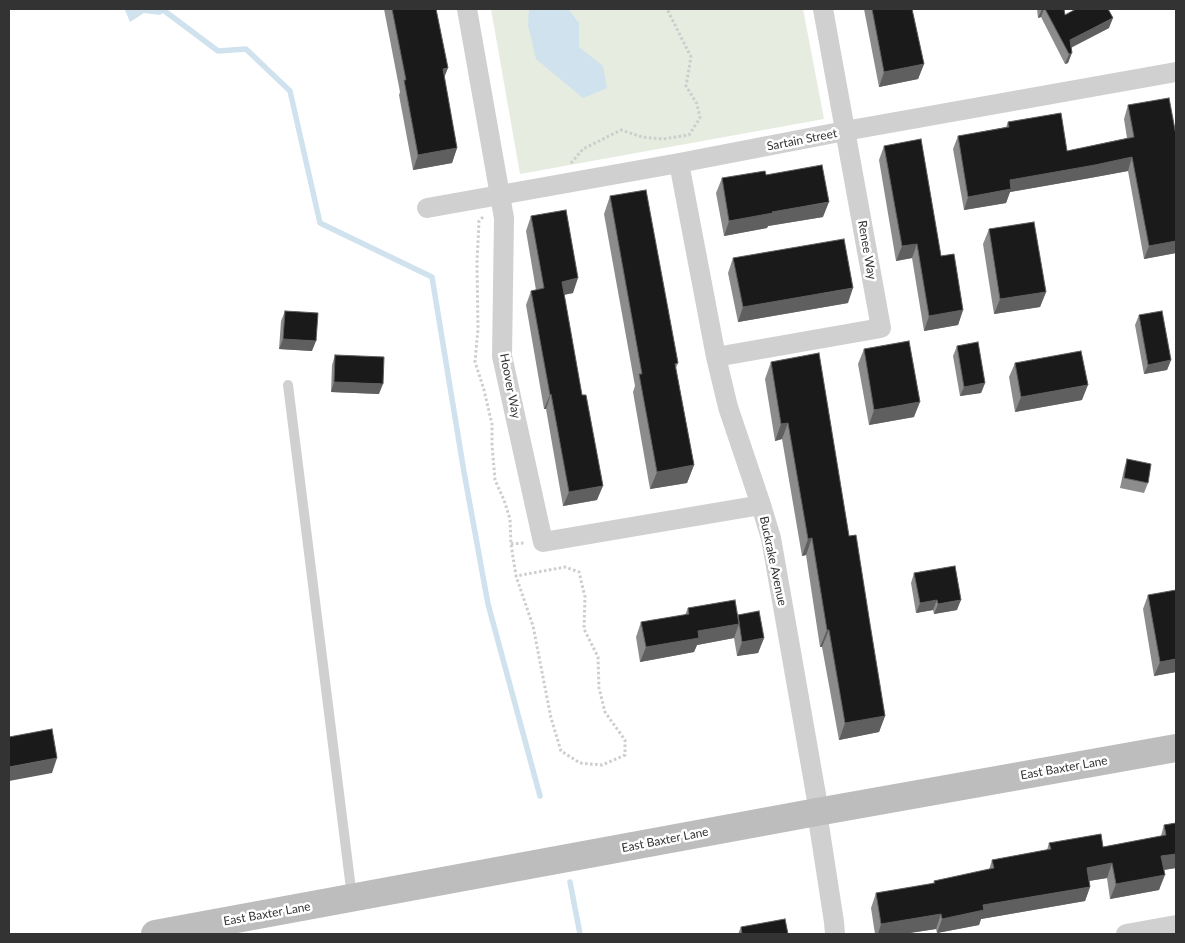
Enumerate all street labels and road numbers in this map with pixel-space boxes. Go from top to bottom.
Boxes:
street label: Sartain Street [766,126,838,154]
street label: Renee Way [855,219,879,281]
street label: Hoover Way [497,352,523,420]
street label: Buckrake Avenue [756,515,790,607]
street label: East Baxter Lane [1019,753,1109,783]
street label: East Baxter Lane [620,825,710,855]
street label: East Baxter Lane [222,899,312,929]

